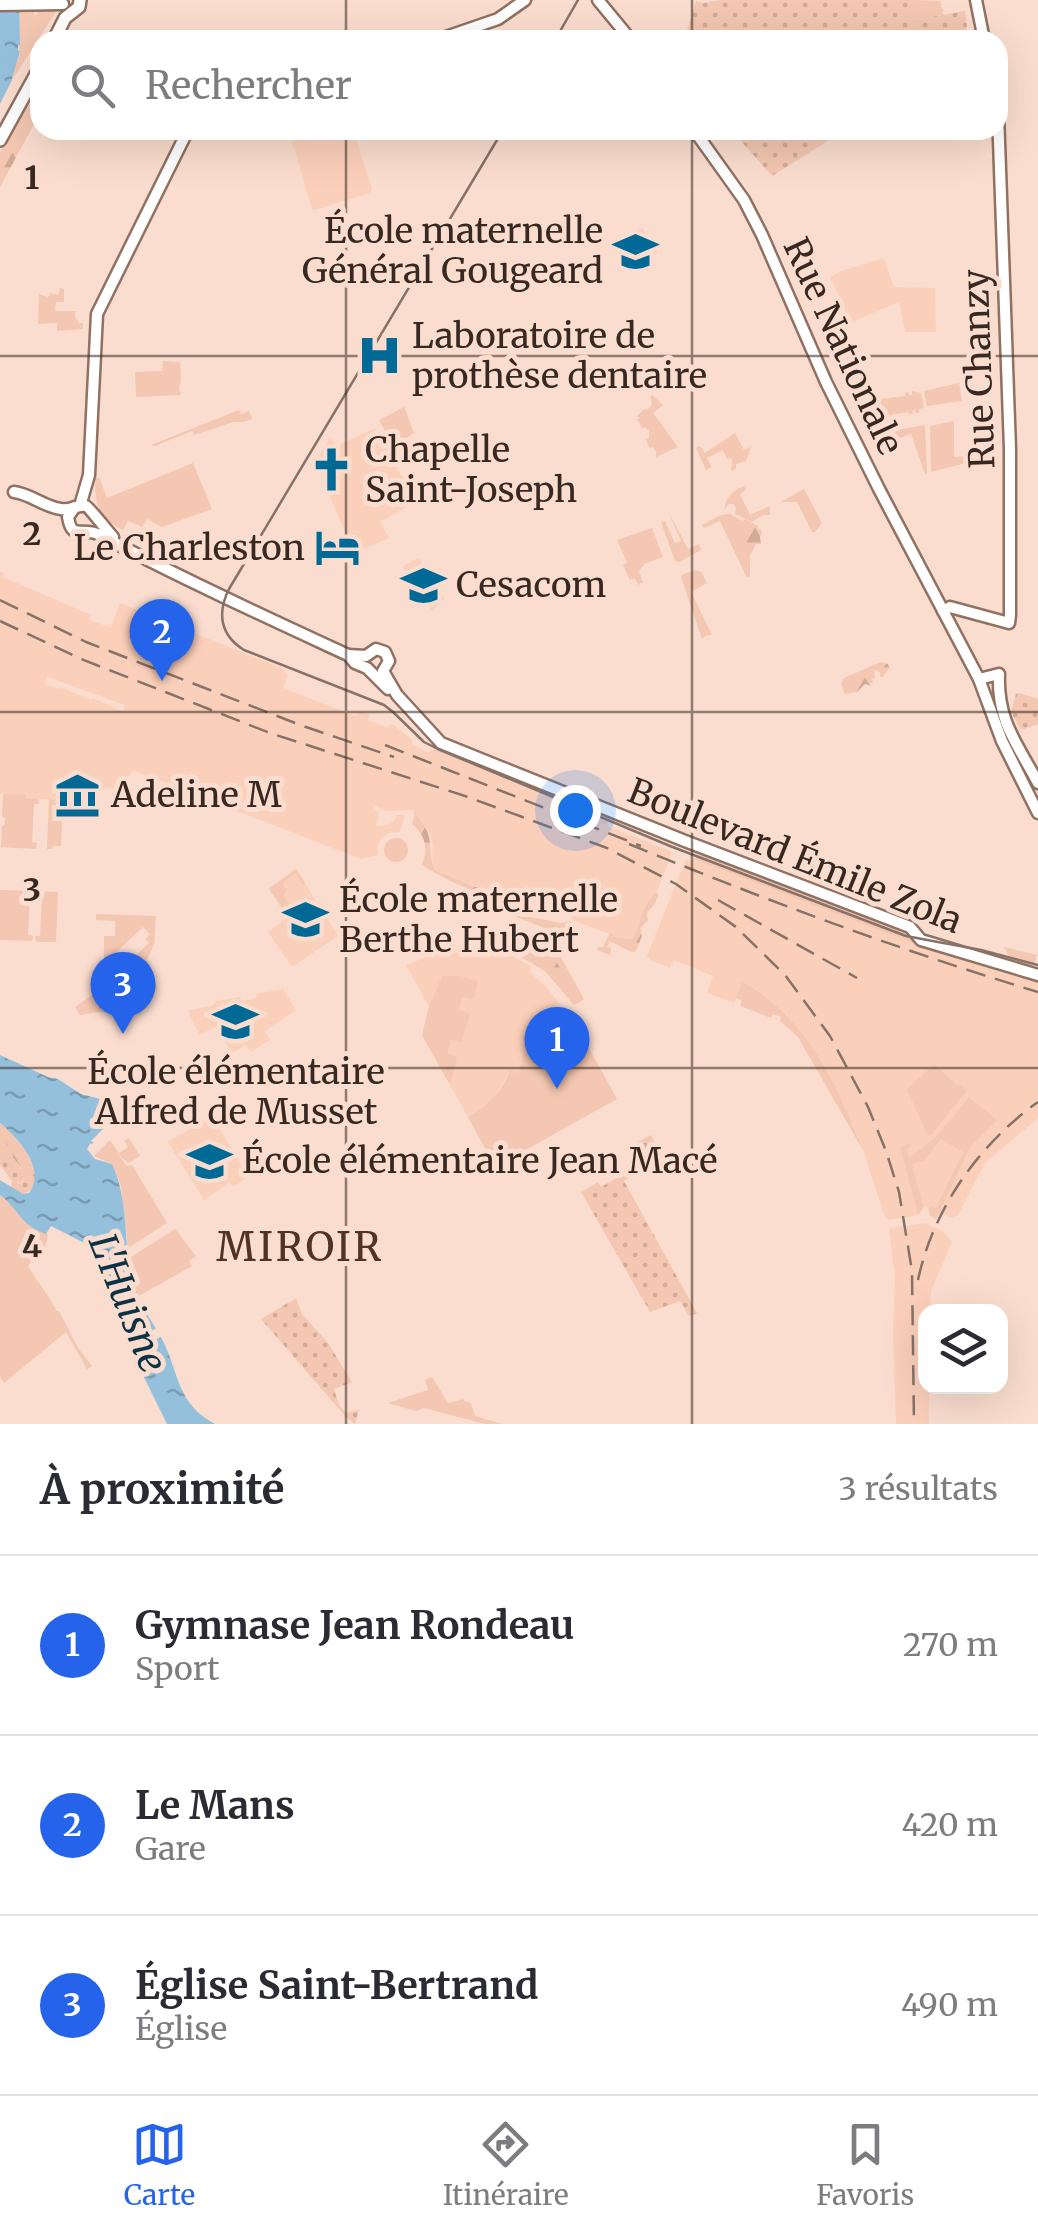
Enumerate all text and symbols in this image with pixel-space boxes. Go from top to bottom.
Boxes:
search box [30,30,1008,140]
icon: search [65,58,120,113]
text: Rechercher [145,62,352,109]
text: 1 [25,158,40,198]
place label: École maternelle Général Gougeard [302,208,603,293]
school or university icon: École maternelle Général Gougeard [612,227,660,275]
street label: Rue Nationale [774,231,912,461]
street label: Rue Chanzy [954,268,1004,469]
place label: Laboratoire de prothèse dentaire [412,314,707,398]
hospital icon: Laboratoire de prothèse dentaire [355,332,403,380]
place label: Chapelle Saint-Joseph [365,428,577,512]
church icon: Chapelle Saint-Joseph [308,446,356,494]
text: 2 [23,514,41,554]
hotel icon: Le Charleston [314,524,362,572]
place label: Le Charleston [74,526,305,570]
school or university icon: Cesacom [399,561,447,609]
place label: Cesacom [456,563,606,607]
pin: 2 [130,598,194,681]
street label: Boulevard Émile Zola [622,768,969,943]
museum icon: Adeline M [54,771,102,819]
place label: Adeline M [110,773,282,817]
your location [550,785,601,836]
text: 3 [23,870,41,910]
place label: École maternelle Berthe Hubert [339,877,618,962]
school or university icon: École maternelle Berthe Hubert [282,896,330,944]
pin: 3 [90,952,156,1034]
school or university icon: École élémentaire Alfred de Musset [212,998,260,1046]
pin: 1 [524,1006,590,1089]
place label: École élémentaire Alfred de Musset [87,1049,385,1134]
school or university icon: École élémentaire Jean Macé [185,1137,233,1185]
place label: École élémentaire Jean Macé [242,1138,717,1183]
district label: MIROIR [216,1222,384,1272]
text: 4 [22,1226,42,1266]
water label: L'Huisne [79,1227,177,1379]
map controls [918,1304,1008,1394]
button: layers [918,1304,1008,1394]
text: À proximité [40,1463,284,1515]
text: 3 résultats [839,1469,998,1509]
text: Gymnase Jean Rondeau [135,1602,574,1649]
text: 1 [65,1625,80,1665]
text: 270 m [903,1625,998,1665]
text: Sport [135,1649,220,1689]
text: Le Mans [135,1782,295,1829]
text: 2 [63,1805,82,1845]
text: 420 m [902,1805,998,1845]
text: Gare [135,1829,206,1869]
text: Église Saint-Bertrand [135,1962,539,2009]
text: 3 [63,1985,82,2025]
text: 490 m [901,1985,998,2025]
text: Église [135,2009,227,2049]
tab: Carte [124,2117,195,2213]
tab: Itinéraire [443,2117,569,2213]
tab: Favoris [816,2117,914,2213]

